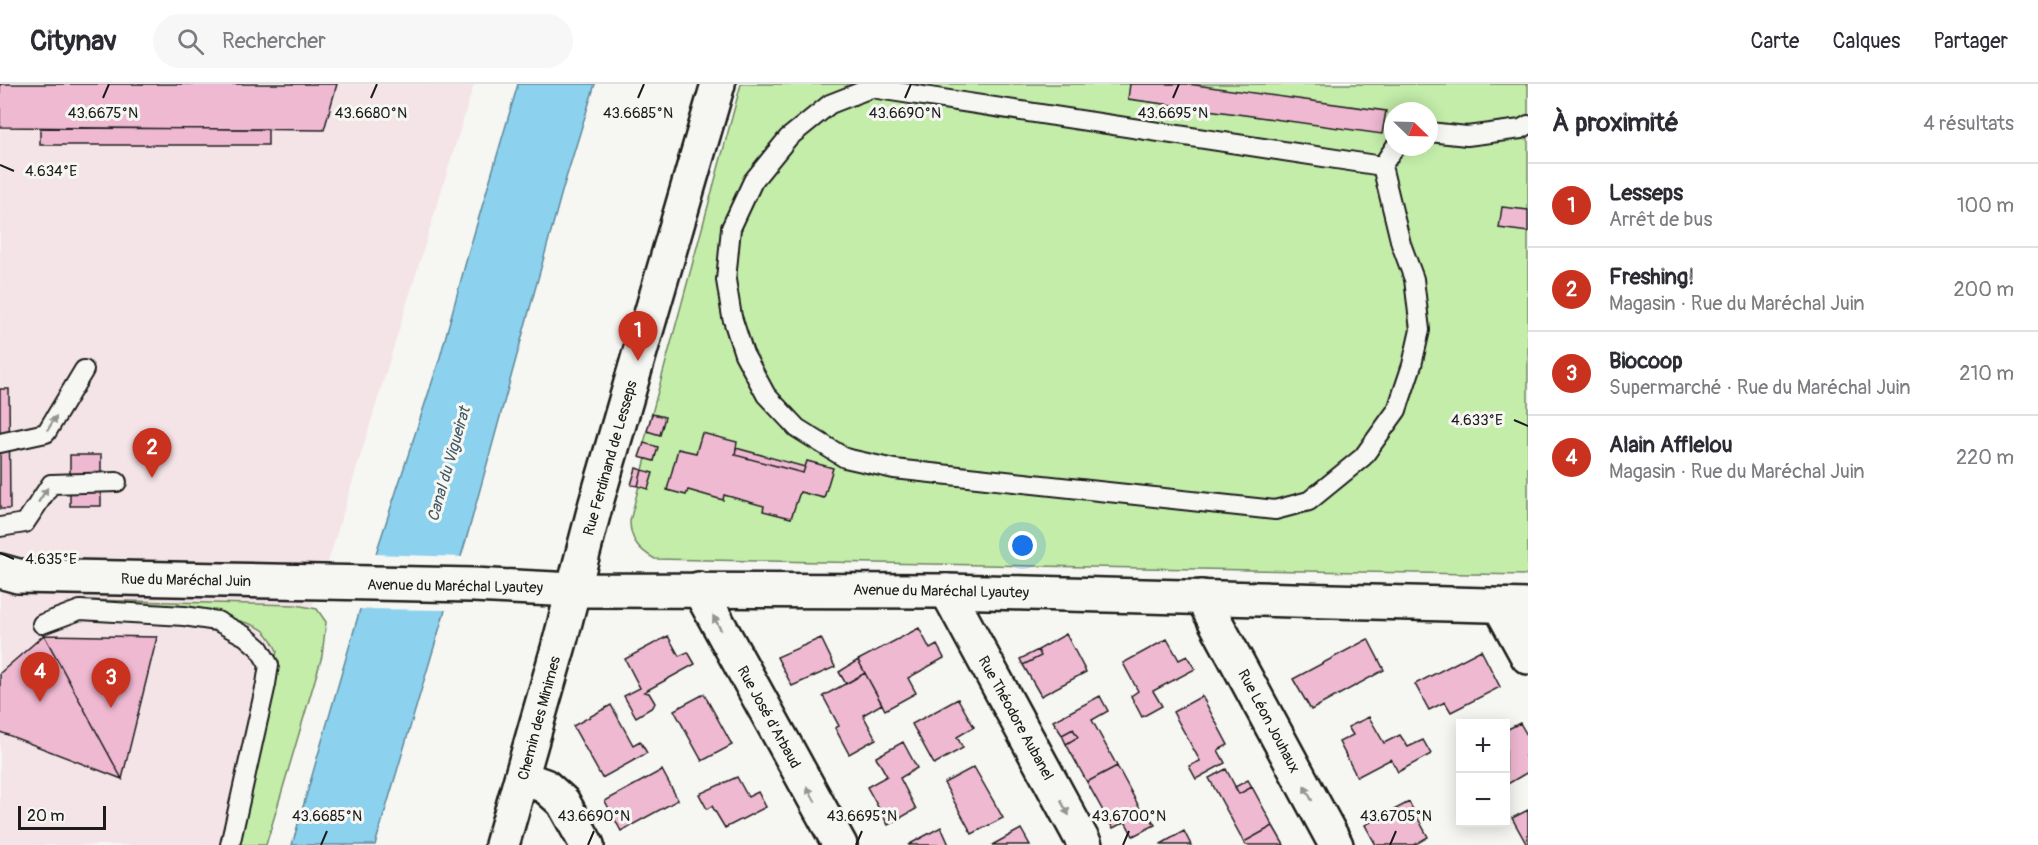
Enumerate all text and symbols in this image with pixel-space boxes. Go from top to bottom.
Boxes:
search box [153,14,573,68]
text: Citynav [30,24,117,59]
icon: search [174,25,207,58]
text: Rechercher [222,27,326,55]
text: Carte [1750,28,1799,55]
text: Calques [1832,28,1900,55]
text: Partager [1933,28,2008,55]
north arrow [1384,102,1438,156]
text: 43.6675°N [68,104,138,123]
text: 43.6680°N [335,104,407,123]
text: 43.6685°N [603,104,673,123]
text: 43.6690°N [869,104,941,123]
text: 43.6695°N [1138,104,1208,123]
text: À proximité [1552,107,1679,139]
text: 4 résultats [1923,111,2014,136]
text: 4.634°E [25,162,77,181]
text: Lesseps [1609,179,1683,207]
text: 1 [1568,193,1575,218]
text: 100 m [1957,193,2014,218]
text: Arrêt de bus [1609,207,1712,232]
text: Freshing! [1609,263,1694,291]
text: 2 [1566,277,1577,302]
text: 200 m [1953,277,2014,302]
text: Magasin · Rue du Maréchal Juin [1609,291,1865,316]
pin: 1 [618,312,658,361]
text: Biocoop [1609,347,1683,375]
text: 3 [1566,361,1577,386]
text: 210 m [1959,361,2014,386]
text: Supermarché · Rue du Maréchal Juin [1609,375,1910,400]
street label: Rue Ferdinand de Lesseps [579,378,642,538]
water label: Canal du Vigueirat [423,403,475,524]
text: 4.633°E [1451,411,1503,430]
one-way arrow [46,415,57,431]
pin: 2 [132,428,172,478]
text: Alain Afflelou [1609,431,1733,459]
text: 4 [1566,445,1577,470]
text: 220 m [1956,445,2014,470]
text: Magasin · Rue du Maréchal Juin [1609,459,1865,484]
one-way arrow [38,487,49,503]
your location [1008,531,1037,560]
text: 4.635°E [25,550,77,569]
street label: Rue du Maréchal Juin [121,570,251,591]
street label: Avenue du Maréchal Lyautey [367,575,544,598]
street label: Avenue du Maréchal Lyautey [853,580,1030,603]
one-way arrow [712,614,722,631]
pin: 4 [20,652,60,702]
street label: Rue Théodore Aubanel [974,653,1058,784]
street label: Chemin des Minimes [514,654,565,782]
pin: 3 [92,658,130,708]
street label: Rue José d'Arbaud [733,663,805,772]
street label: Rue Léon Jouhaux [1233,666,1304,776]
map controls [1456,719,1510,827]
button: + [1456,719,1510,773]
button: − [1456,773,1510,827]
one-way arrow [806,785,816,802]
one-way arrow [1303,785,1313,802]
one-way arrow [1060,800,1070,817]
scale bar [18,803,106,830]
text: 20 m [27,806,65,826]
text: 43.6685°N [292,807,362,826]
text: 43.6690°N [558,807,630,826]
text: 43.6695°N [827,807,897,826]
text: 43.6700°N [1092,807,1166,826]
text: 43.6705°N [1360,807,1432,826]

